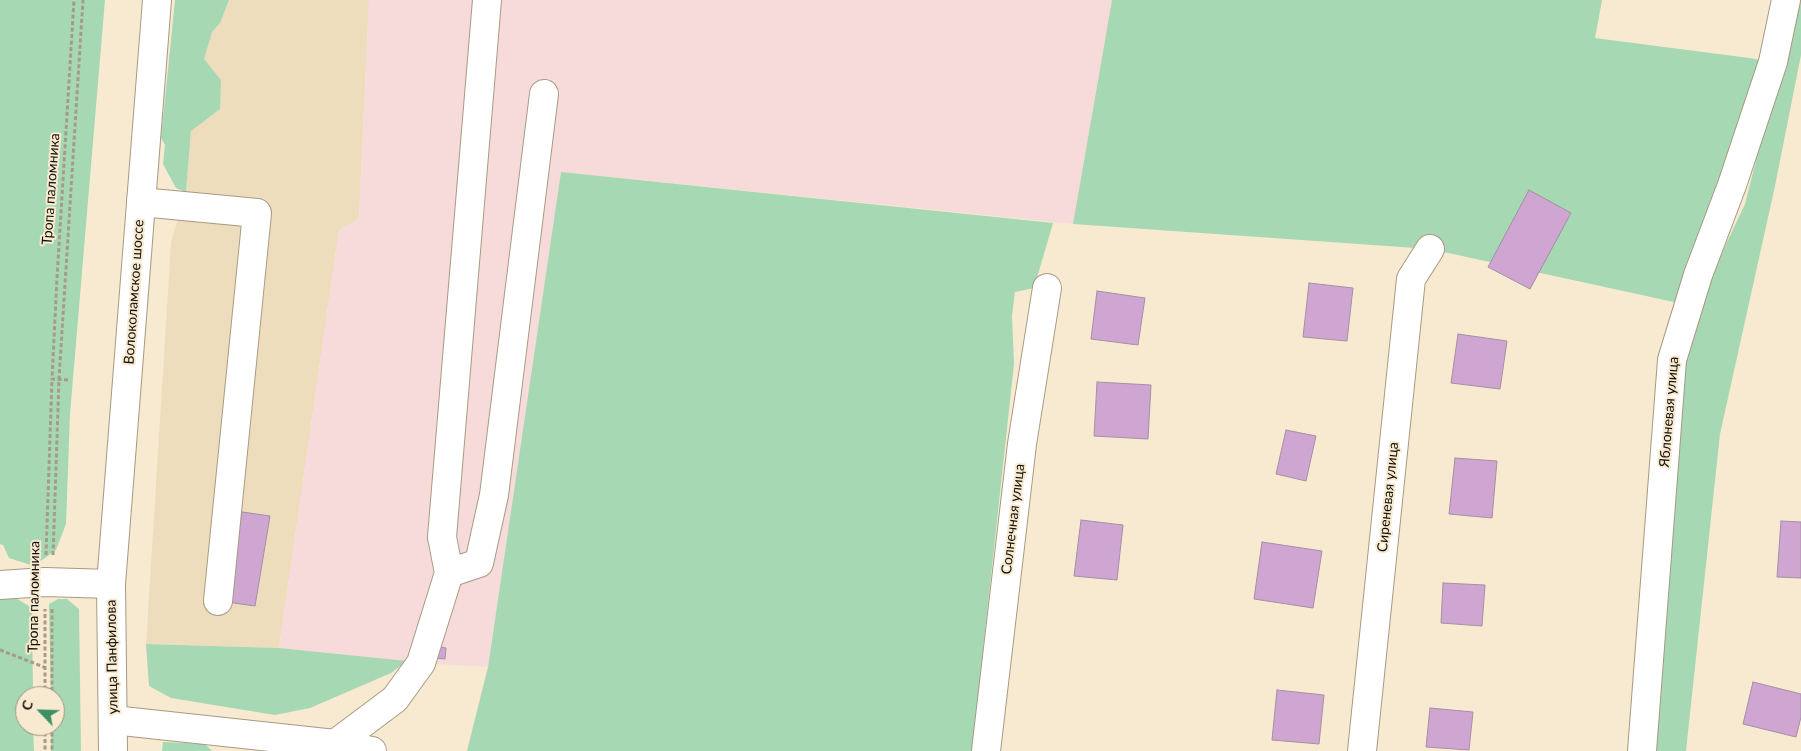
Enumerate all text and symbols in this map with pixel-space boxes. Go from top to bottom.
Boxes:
street label: Тропа паломника [39,133,63,245]
street label: Волоколамское шоссе [121,219,147,365]
street label: Яблоневая улица [1656,356,1682,468]
street label: Сиреневая улица [1374,441,1402,553]
street label: Солнечная улица [998,463,1028,575]
street label: Тропа паломника [25,541,43,653]
street label: улица Панфилова [103,600,121,714]
north arrow [15,686,65,736]
text: С [17,697,36,713]

